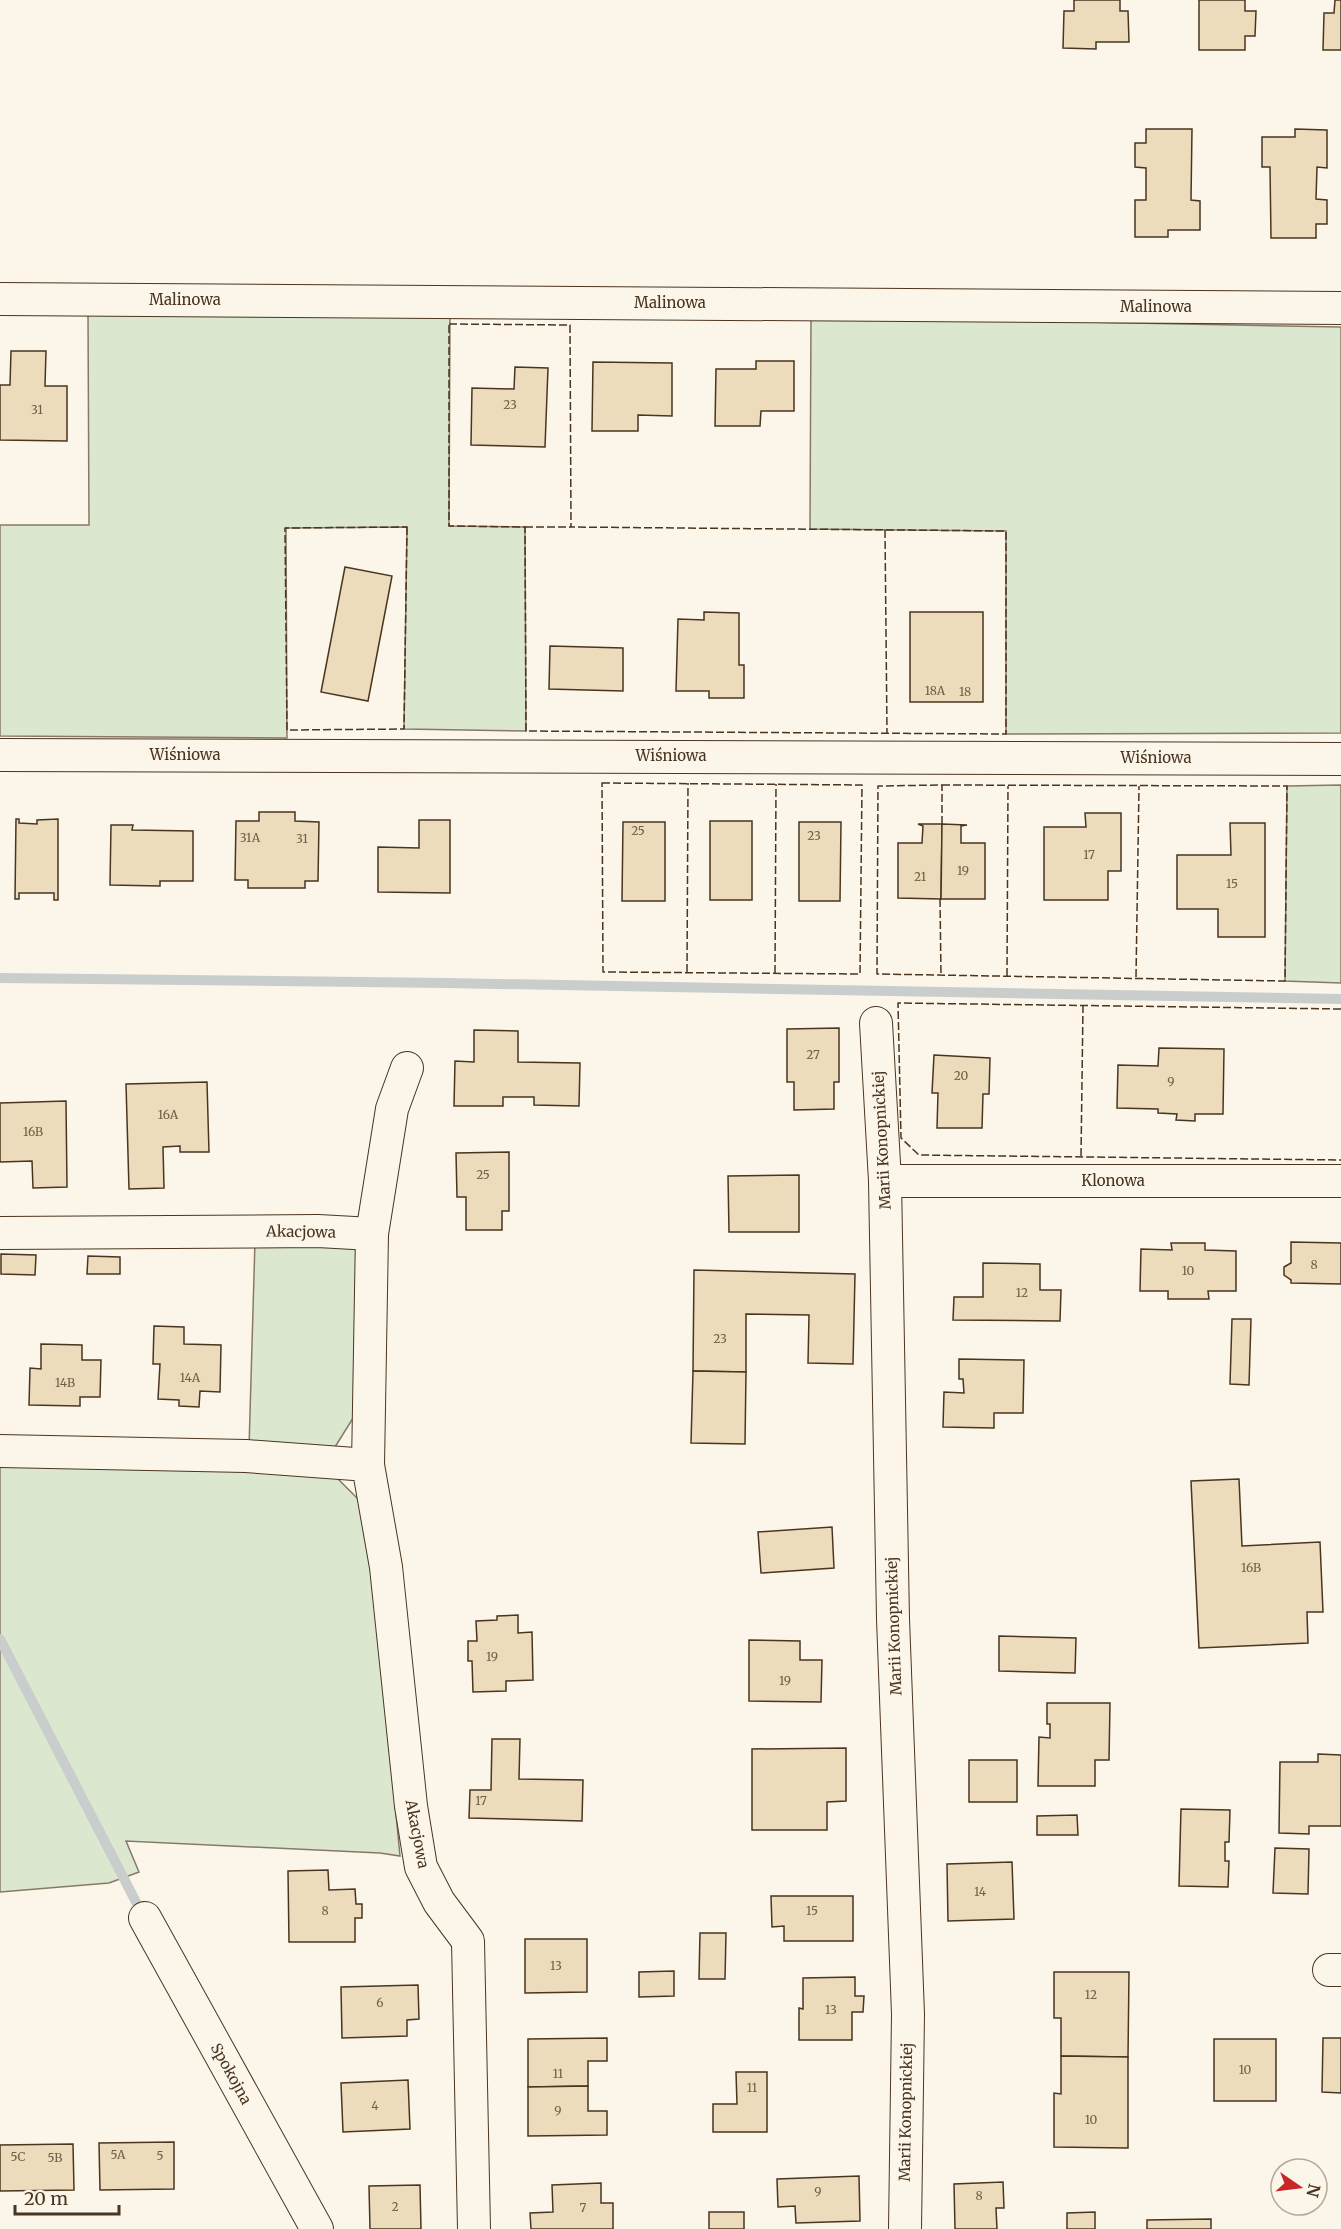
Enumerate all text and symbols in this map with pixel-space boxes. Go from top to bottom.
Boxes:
street label: Malinowa [149,290,221,309]
street label: Malinowa [634,293,706,312]
street label: Malinowa [1120,297,1192,316]
house number: 23 [503,397,517,412]
house number: 31 [31,402,43,417]
house number: 18A [925,683,946,698]
house number: 18 [959,684,971,699]
street label: Wiśniowa [148,745,221,764]
street label: Wiśniowa [634,746,707,765]
street label: Wiśniowa [1119,748,1192,767]
house number: 25 [631,823,645,838]
house number: 23 [807,828,821,843]
house number: 31A [240,830,261,845]
house number: 31 [296,831,308,846]
house number: 17 [1083,847,1095,862]
house number: 19 [957,863,969,878]
house number: 21 [914,869,927,884]
house number: 15 [1226,876,1238,891]
house number: 27 [806,1047,820,1062]
house number: 20 [954,1068,969,1083]
street label: Marii Konopnickiej [868,1070,895,1210]
house number: 9 [1167,1074,1175,1089]
house number: 16A [158,1107,179,1122]
house number: 16B [23,1124,43,1139]
house number: 25 [476,1167,490,1182]
street label: Klonowa [1081,1171,1145,1190]
street label: Akacjowa [265,1221,336,1242]
house number: 8 [1310,1257,1318,1272]
house number: 10 [1182,1263,1195,1278]
house number: 12 [1016,1285,1028,1300]
house number: 23 [713,1331,727,1346]
house number: 14A [180,1370,201,1385]
house number: 14B [55,1375,75,1390]
street label: Marii Konopnickiej [882,1556,905,1696]
house number: 16B [1241,1560,1261,1575]
house number: 19 [486,1649,498,1664]
house number: 19 [779,1673,791,1688]
house number: 17 [475,1793,487,1808]
street label: Akacjowa [401,1797,433,1870]
house number: 14 [974,1884,987,1899]
house number: 8 [321,1903,329,1918]
house number: 15 [806,1903,818,1918]
house number: 13 [550,1958,562,1973]
house number: 12 [1085,1987,1097,2002]
house number: 6 [376,1995,384,2010]
house number: 13 [825,2002,837,2017]
street label: Spokojna [207,2040,256,2108]
street label: Marii Konopnickiej [895,2042,916,2182]
house number: 10 [1239,2062,1252,2077]
house number: 11 [553,2066,564,2081]
house number: 11 [747,2080,758,2095]
house number: 4 [371,2098,379,2113]
house number: 9 [554,2103,562,2118]
house number: 10 [1085,2112,1098,2127]
house number: 5A [110,2147,126,2162]
house number: 5 [156,2148,164,2163]
house number: 5C [11,2149,26,2164]
house number: 5B [48,2150,62,2165]
north arrow [1269,2157,1329,2217]
scale bar [15,2178,118,2216]
text: N [1302,2182,1325,2200]
house number: 9 [814,2184,822,2199]
text: 20 m [24,2187,68,2210]
house number: 8 [975,2188,983,2203]
house number: 2 [391,2199,399,2214]
house number: 7 [580,2200,587,2215]

